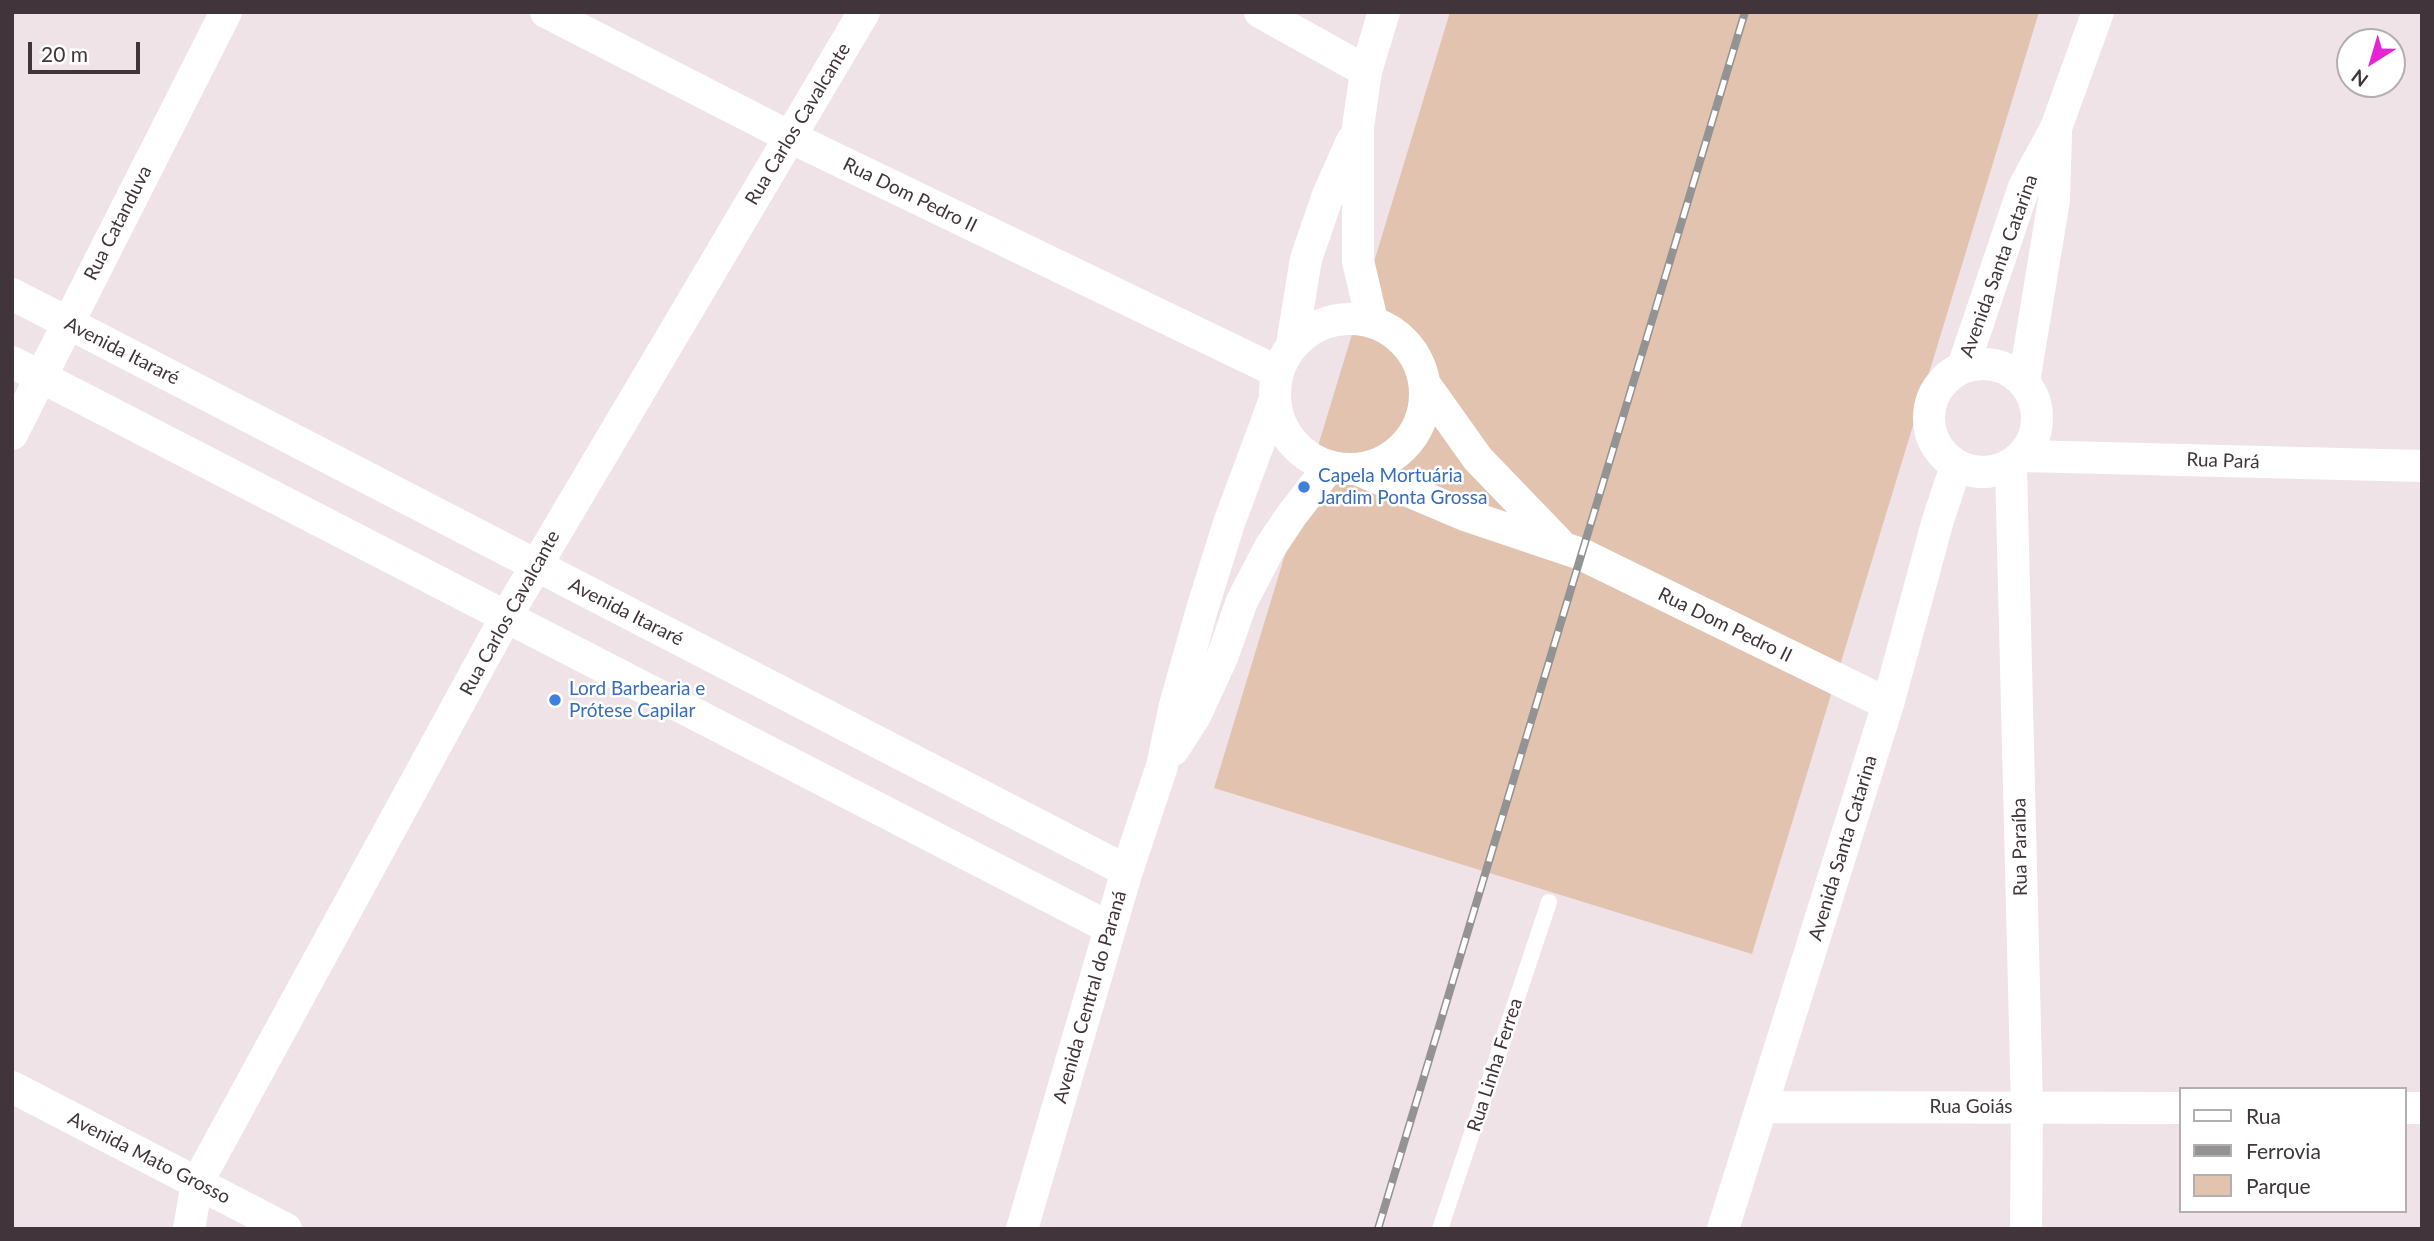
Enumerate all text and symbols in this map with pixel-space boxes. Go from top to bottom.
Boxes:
scale bar [32,28,144,72]
north arrow [2336,28,2406,98]
street label: Rua Carlos Cavalcante [741,39,855,209]
text: 20 m [41,41,88,66]
text: N [2347,65,2372,92]
street label: Rua Dom Pedro II [839,153,981,237]
street label: Rua Catanduva [79,162,157,284]
street label: Avenida Santa Catarina [1955,172,2043,360]
street label: Avenida Itararé [61,312,183,390]
street label: Rua Pará [2186,448,2260,474]
place label: Capela Mortuária Jardim Ponta Grossa [1318,465,1488,509]
marker: Capela Mortuária Jardim Ponta Grossa [1296,479,1312,495]
street label: Rua Carlos Cavalcante [455,527,565,699]
street label: Avenida Itararé [565,573,687,651]
street label: Rua Dom Pedro II [1654,583,1796,667]
place label: Lord Barbearia e Prótese Capilar [569,678,705,722]
marker: Lord Barbearia e Prótese Capilar [547,692,563,708]
street label: Avenida Santa Catarina [1804,752,1882,944]
street label: Rua Paraíba [2008,798,2032,896]
street label: Avenida Central do Paraná [1049,888,1131,1106]
street label: Rua Linha Ferrea [1463,995,1527,1135]
legend [2178,1087,2406,1213]
street label: Rua Goiás [1929,1096,2013,1118]
text: Rua [2246,1103,2281,1128]
street label: Avenida Mato Grosso [64,1107,234,1209]
text: Ferrovia [2246,1138,2321,1163]
text: Parque [2246,1173,2311,1198]

